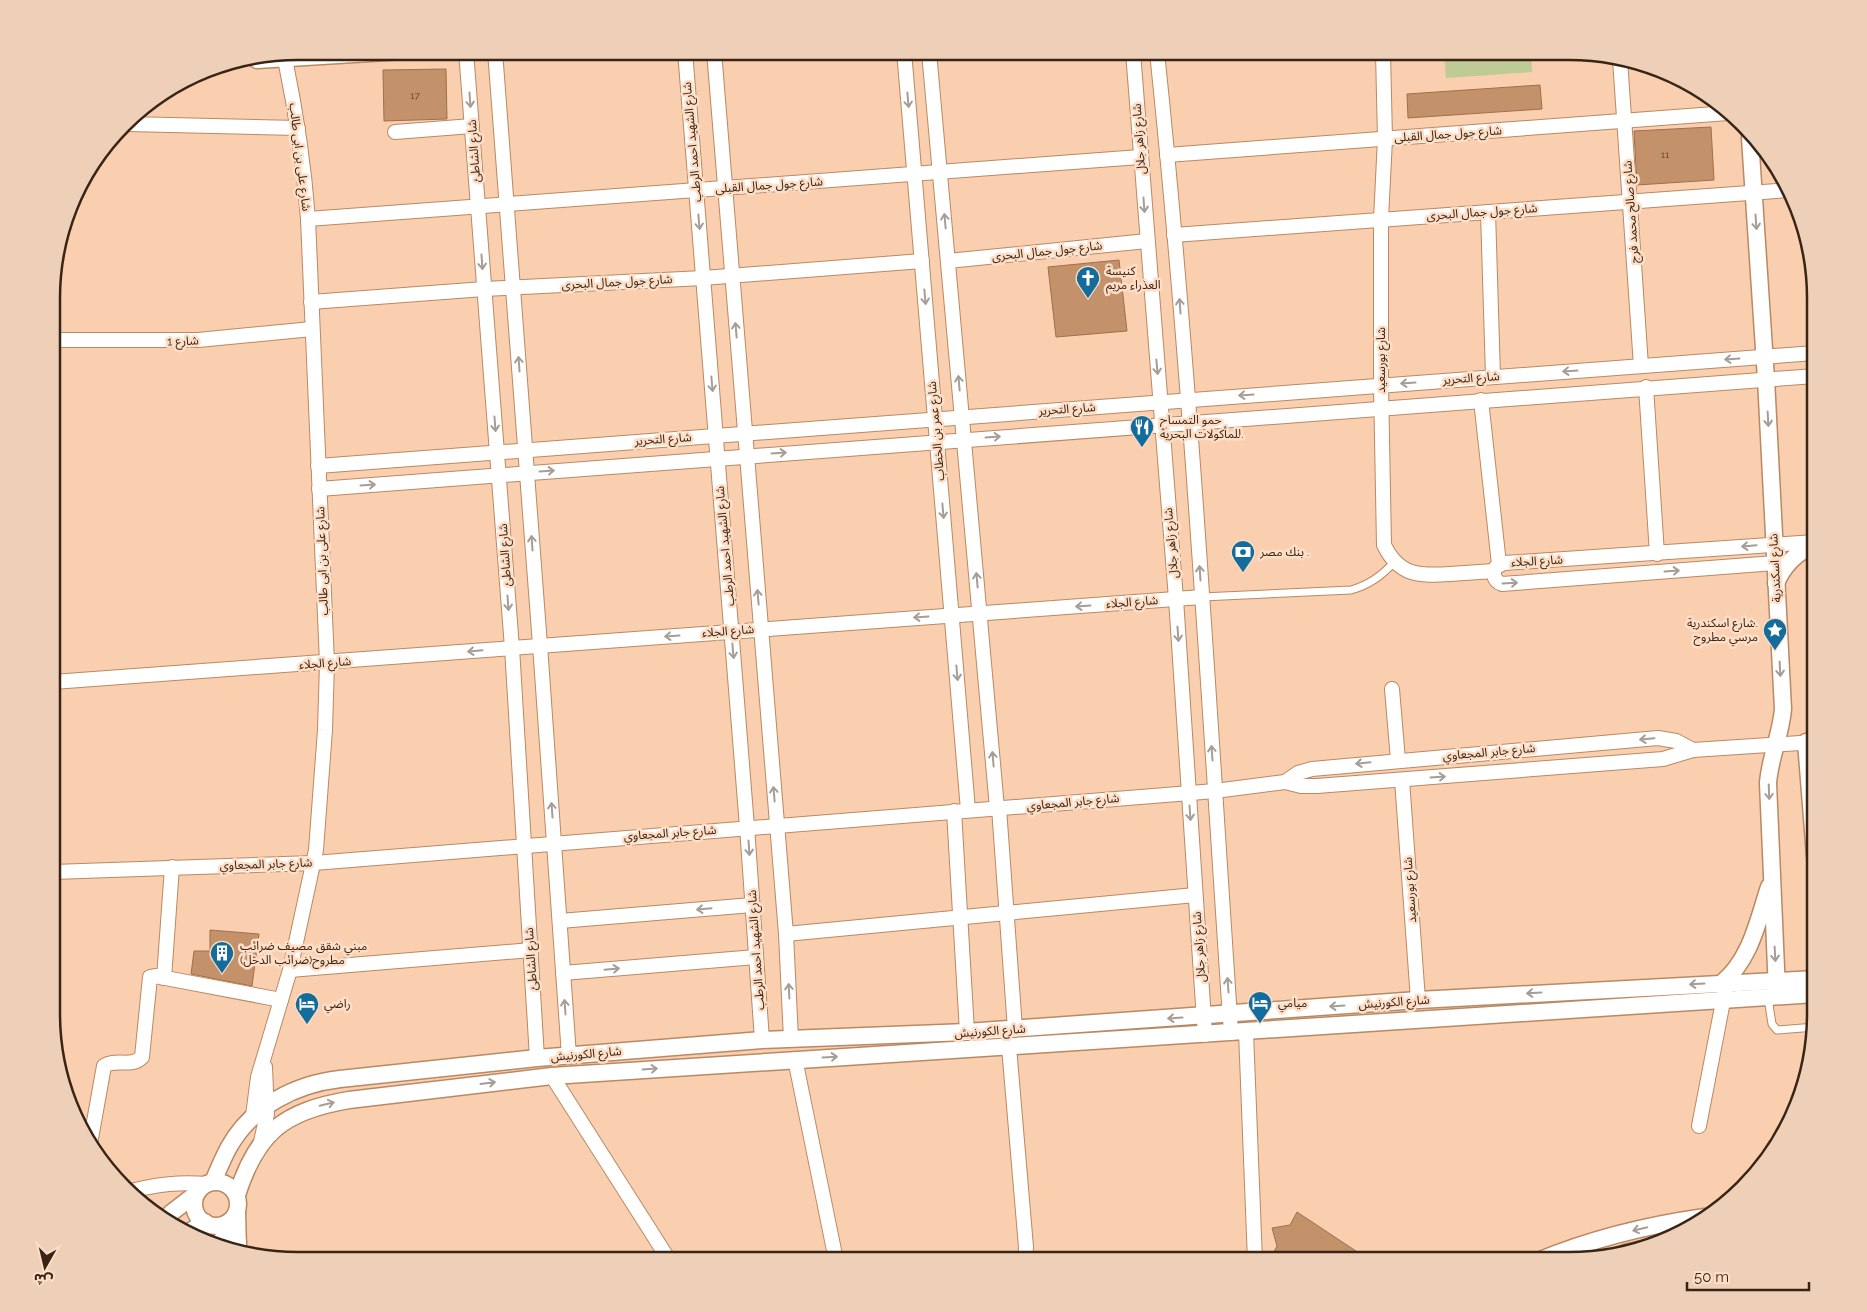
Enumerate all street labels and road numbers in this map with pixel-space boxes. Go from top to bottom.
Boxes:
street label: شارع الشهيد احمد الرطب [680,81,706,203]
street label: شارع على بن ابى طالب [284,102,314,212]
street label: شارع زاهر جلال [1130,103,1150,175]
street label: شارع الشاطئ [465,119,485,183]
street label: شارع جول جمال القبلى [1394,123,1502,147]
street label: شارع صالح محمد فرج [1620,160,1644,264]
street label: شارع جول جمال القبلى [715,174,823,198]
street label: شارع جول جمال البحرى [1426,201,1538,225]
street label: شارع جول جمال البحرى [991,238,1103,266]
street label: شارع جول جمال البحرى [561,272,673,294]
street label: شارع بورسعيد [1374,327,1390,393]
street label: شارع 1 [167,333,199,351]
street label: شارع التحرير [1441,369,1500,389]
street label: شارع عمر بن الخطاب [925,380,949,481]
street label: شارع التحرير [1037,400,1096,420]
street label: شارع التحرير [633,430,692,450]
street label: شارع الشهيد احمد الرطب [713,485,739,607]
street label: شارع على بن ابى طالب [313,506,333,616]
street label: شارع زاهر جلال [1161,507,1183,579]
street label: شارع الشاطئ [496,523,516,587]
street label: شارع اسكندرية [1766,533,1786,603]
street label: شارع الجلاء [1511,553,1564,571]
street label: شارع الجلاء [1105,593,1159,613]
street label: شارع الجلاء [701,622,755,642]
street label: شارع الجلاء [298,654,352,674]
street label: شارع جابر المجعاوي [1442,741,1536,766]
street label: شارع جابر المجعاوي [1026,791,1120,816]
street label: شارع جابر المجعاوي [623,823,717,846]
street label: شارع جابر المجعاوي [219,855,313,875]
street label: شارع بورسعيد [1401,856,1421,923]
street label: شارع الشهيد احمد الرطب [745,889,769,1011]
street label: شارع زاهر جلال [1190,911,1210,983]
street label: شارع الشاطئ [522,927,542,991]
street label: شارع الكورنيش [1358,993,1430,1013]
street label: شارع الكورنيش [954,1022,1026,1042]
street label: شارع الكورنيش [550,1044,622,1066]

